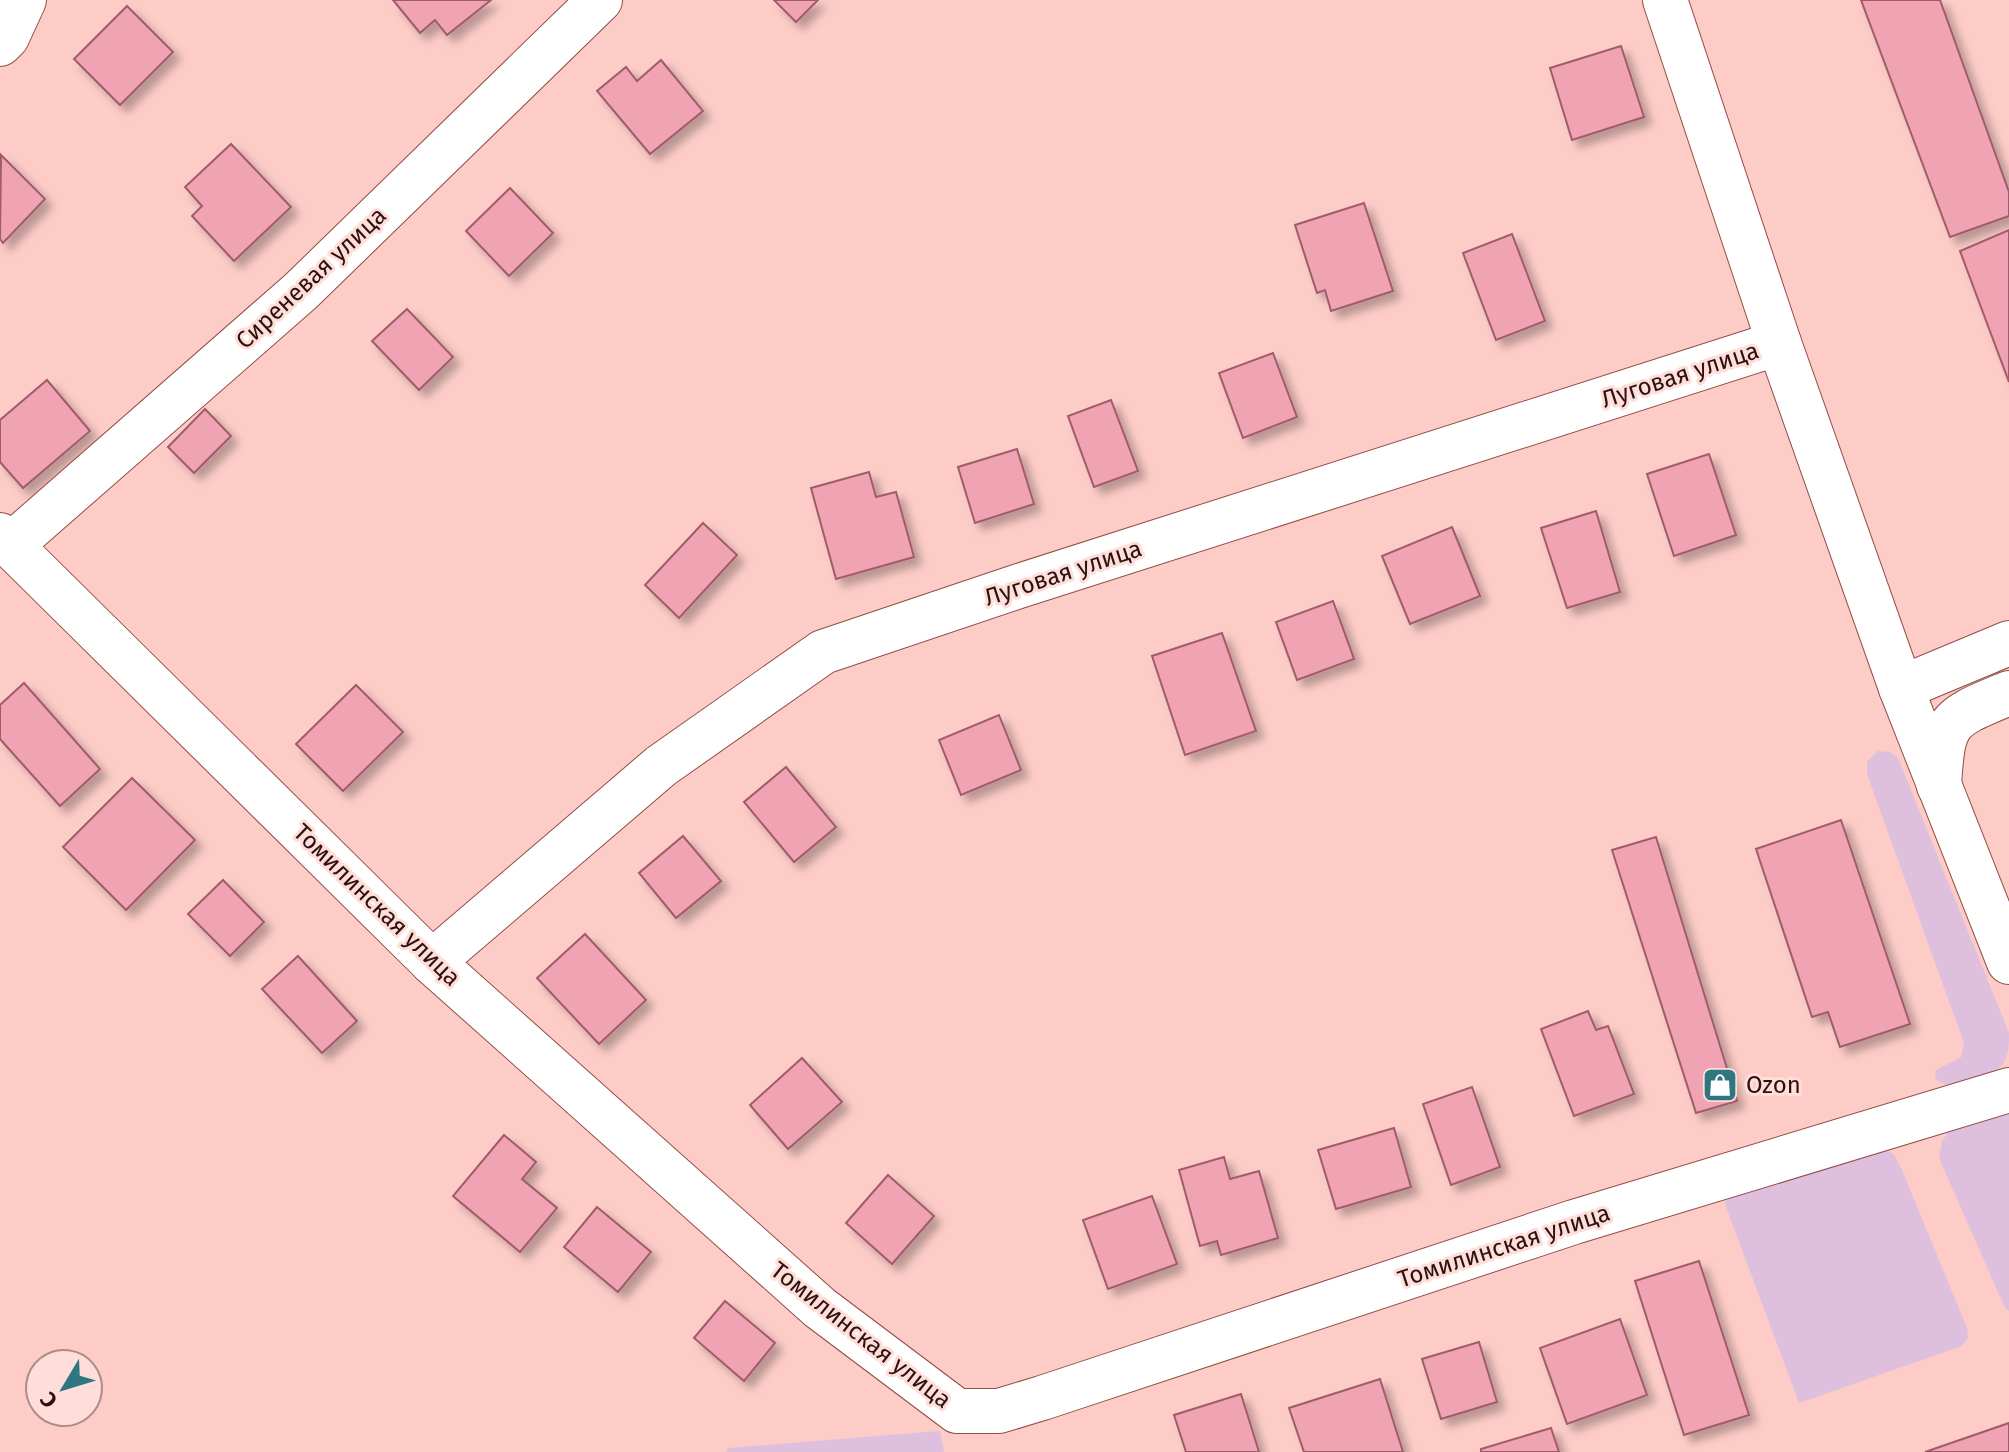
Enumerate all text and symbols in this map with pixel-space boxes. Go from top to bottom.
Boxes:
street label: Сиреневая улица [230,201,392,355]
street label: Луговая улица [1598,336,1762,414]
street label: Луговая улица [981,534,1145,612]
street label: Томилинская улица [288,818,466,992]
shop icon: Ozon [1701,1066,1739,1104]
place label: Ozon [1746,1071,1801,1099]
street label: Томилинская улица [1395,1199,1613,1293]
street label: Томилинская улица [765,1256,957,1414]
north arrow [24,1348,104,1428]
text: С [34,1386,63,1413]

